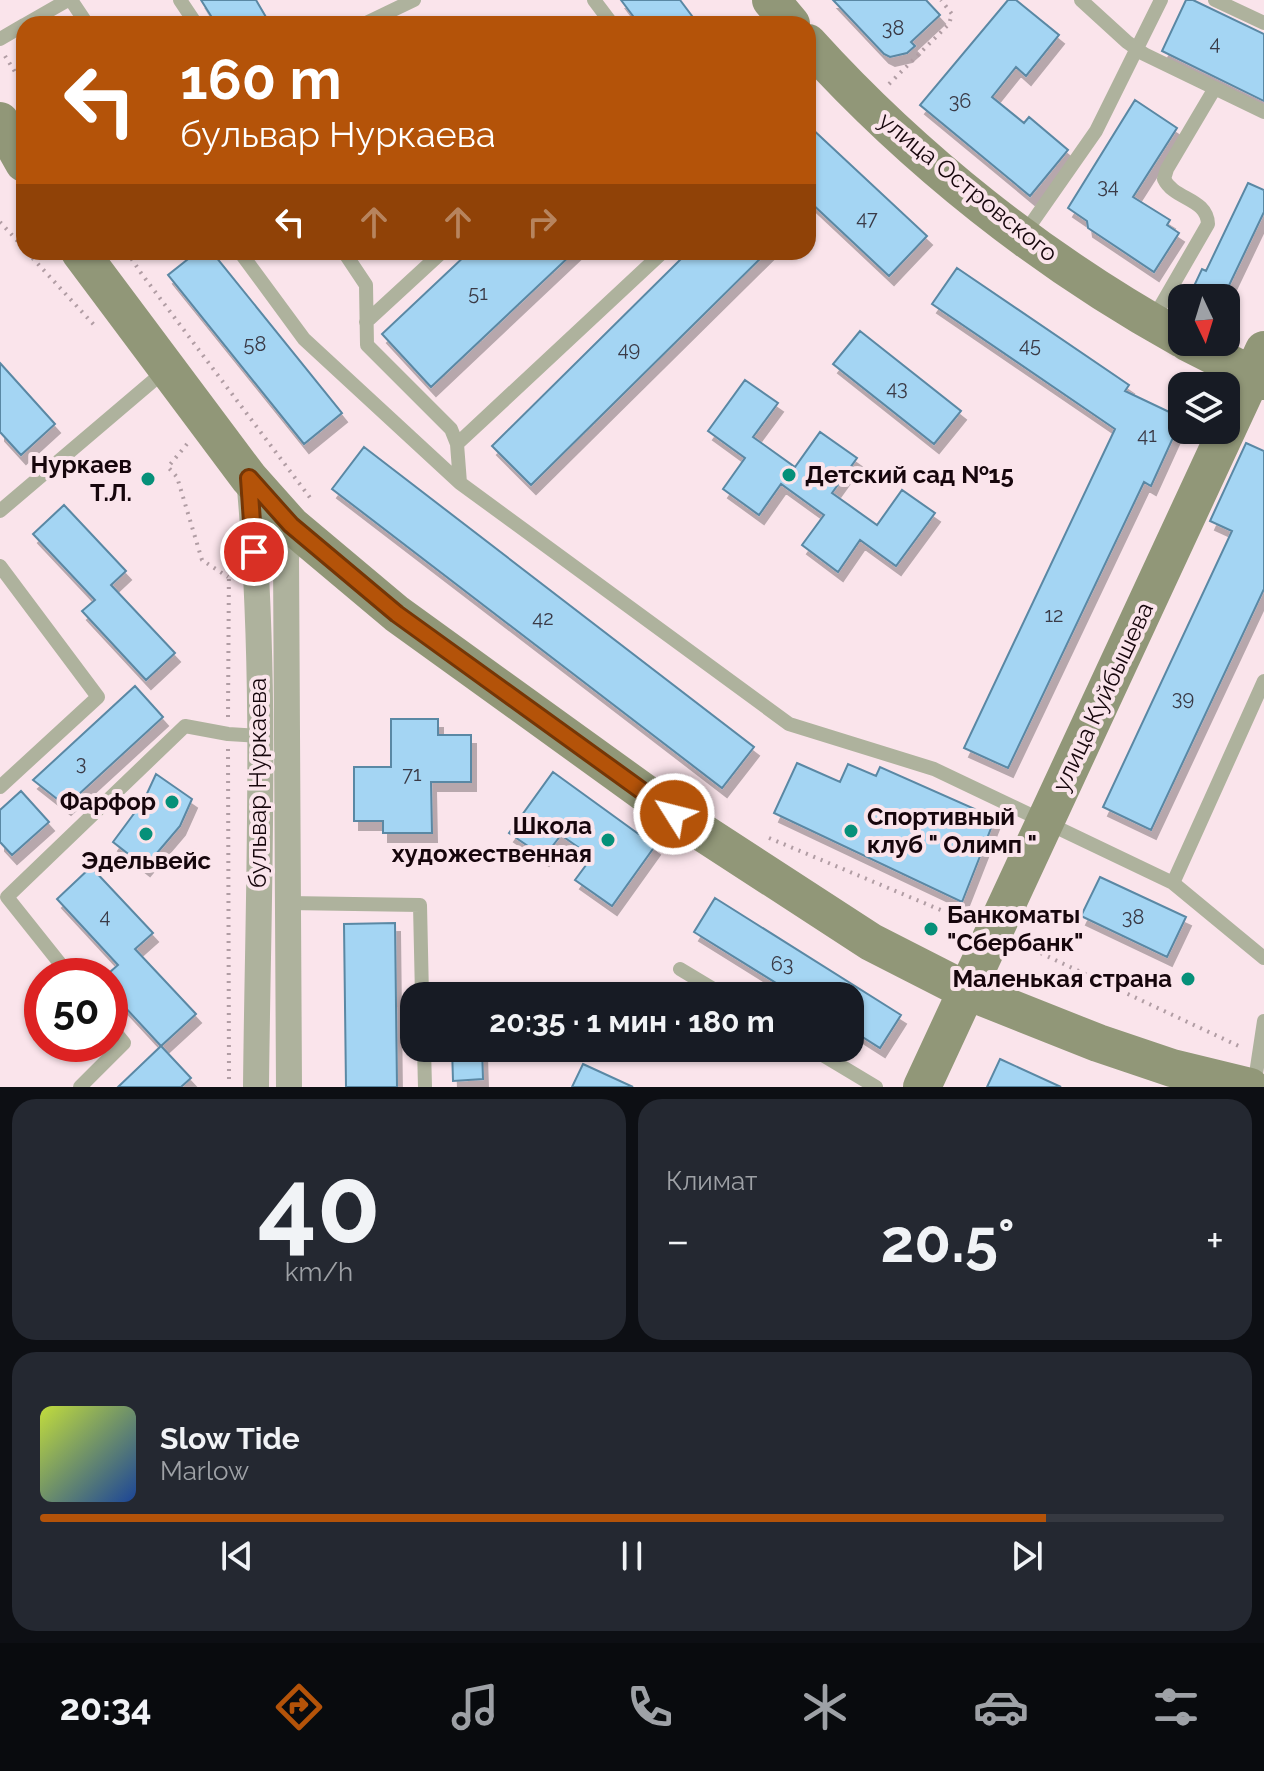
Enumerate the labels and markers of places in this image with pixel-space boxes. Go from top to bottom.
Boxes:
place label: Нуркаев Т.Л. [30,450,132,507]
place label: Детский сад №15 [805,460,1014,489]
marker: Детский сад №15 [780,466,798,484]
marker: Нуркаев Т.Л. [139,470,157,488]
pin [220,518,288,586]
place label: Фарфор [60,787,156,816]
marker: Фарфор [163,793,181,811]
place label: Спортивный клуб " Олимп " [867,802,1037,859]
place label: Школа художественная [392,811,592,868]
marker: Спортивный клуб " Олимп " [842,822,860,840]
marker: Эдельвейс [137,825,155,843]
marker: Школа художественная [599,831,617,849]
place label: Эдельвейс [81,846,211,875]
place label: Банкоматы "Сбербанк" [947,900,1084,957]
marker: Банкоматы "Сбербанк" [922,920,940,938]
place label: Маленькая страна [952,964,1172,993]
marker: Маленькая страна [1179,970,1197,988]

